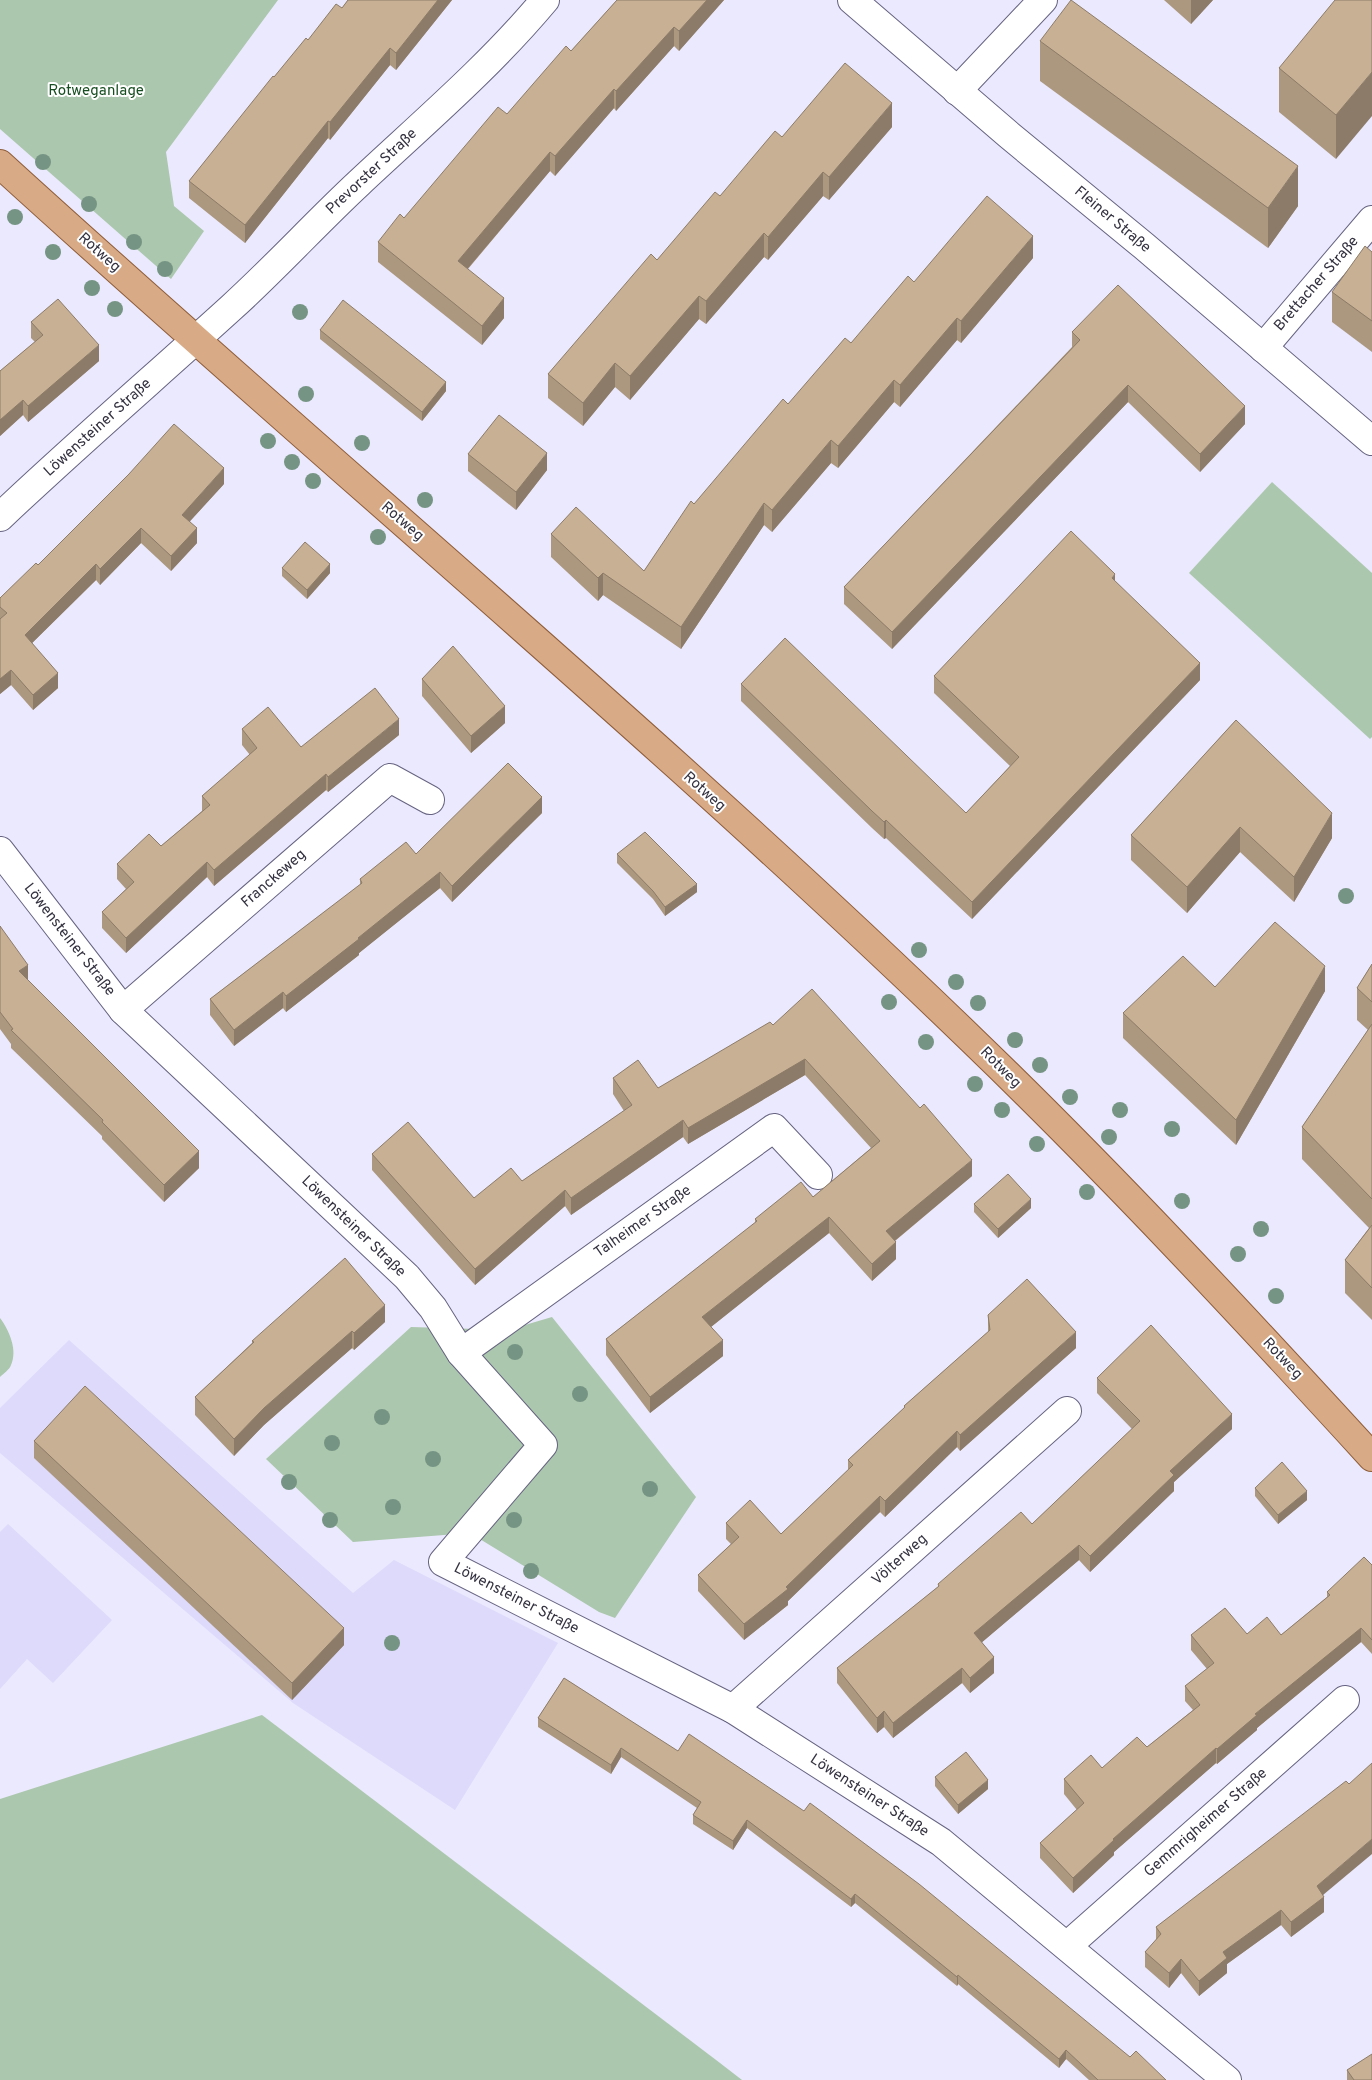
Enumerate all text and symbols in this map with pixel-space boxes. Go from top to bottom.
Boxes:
park label: Rotweganlage [48,82,144,101]
street label: Prevorster Straße [322,125,422,219]
street label: Fleiner Straße [1070,182,1154,258]
street label: Rotweg [74,229,124,277]
street label: Brettacher Straße [1271,233,1363,335]
street label: Löwensteiner Straße [40,375,156,481]
street label: Rotweg [377,498,427,546]
street label: Rotweg [679,768,729,816]
street label: Franckeweg [238,846,310,912]
street label: Löwensteiner Straße [19,880,119,1000]
street label: Rotweg [975,1043,1025,1093]
street label: Löwensteiner Straße [297,1172,409,1282]
street label: Talheimer Straße [591,1181,695,1263]
street label: Rotweg [1258,1334,1306,1384]
street label: Völterweg [868,1530,932,1590]
street label: Löwensteiner Straße [450,1559,582,1639]
street label: Löwensteiner Straße [806,1750,932,1842]
street label: Gemmrigheimer Straße [1140,1764,1272,1882]

